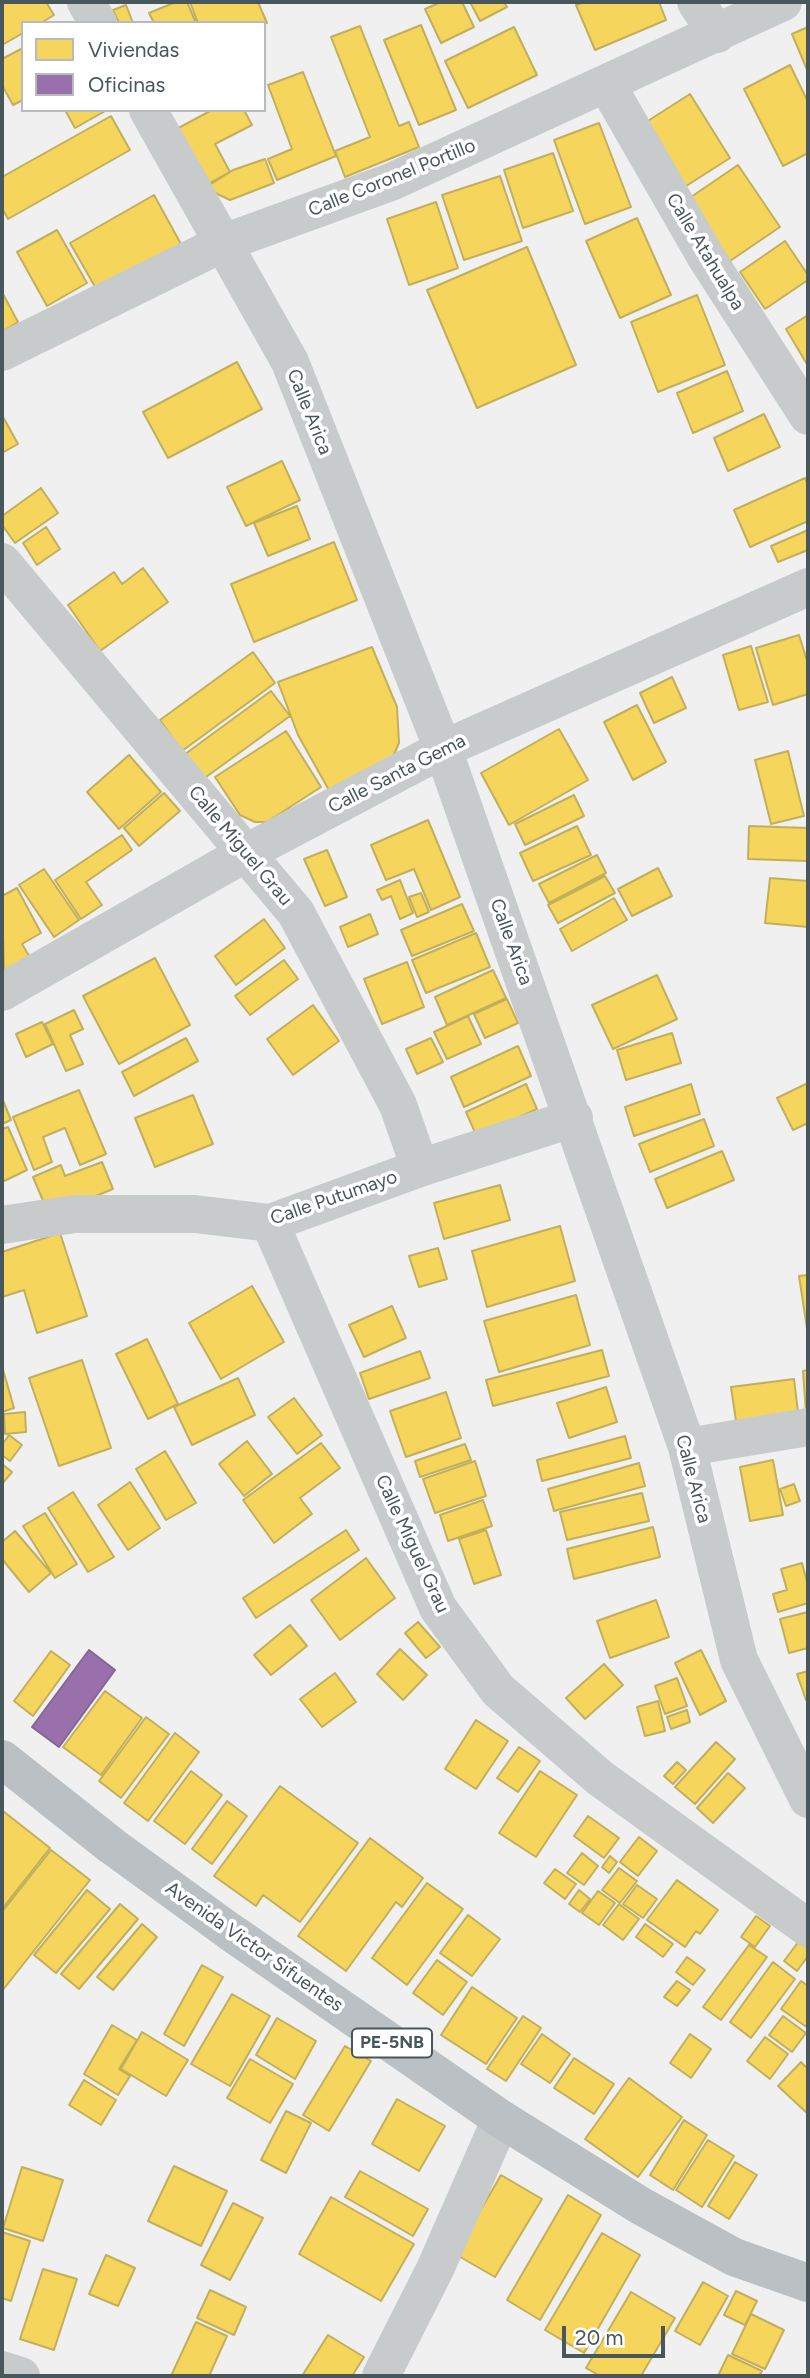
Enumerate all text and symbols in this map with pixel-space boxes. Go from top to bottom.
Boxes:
legend [21,21,266,112]
text: Viviendas [88,37,179,62]
text: Oficinas [88,72,165,97]
street label: Calle Coronel Portillo [305,134,479,222]
street label: Calle Atahualpa [661,189,749,315]
street label: Calle Arica [281,366,337,458]
street label: Calle Santa Gema [325,730,469,818]
street label: Calle Miguel Grau [183,781,297,911]
street label: Calle Arica [485,896,537,988]
street label: Calle Putumayo [268,1166,400,1230]
street label: Calle Arica [670,1432,716,1526]
street label: Calle Miguel Grau [370,1471,454,1617]
street label: Avenida Victor Sifuentes [161,1877,347,2017]
road number: PE-5NB [352,2028,432,2057]
scale bar [565,2312,668,2356]
text: 20 m [575,2325,623,2350]

